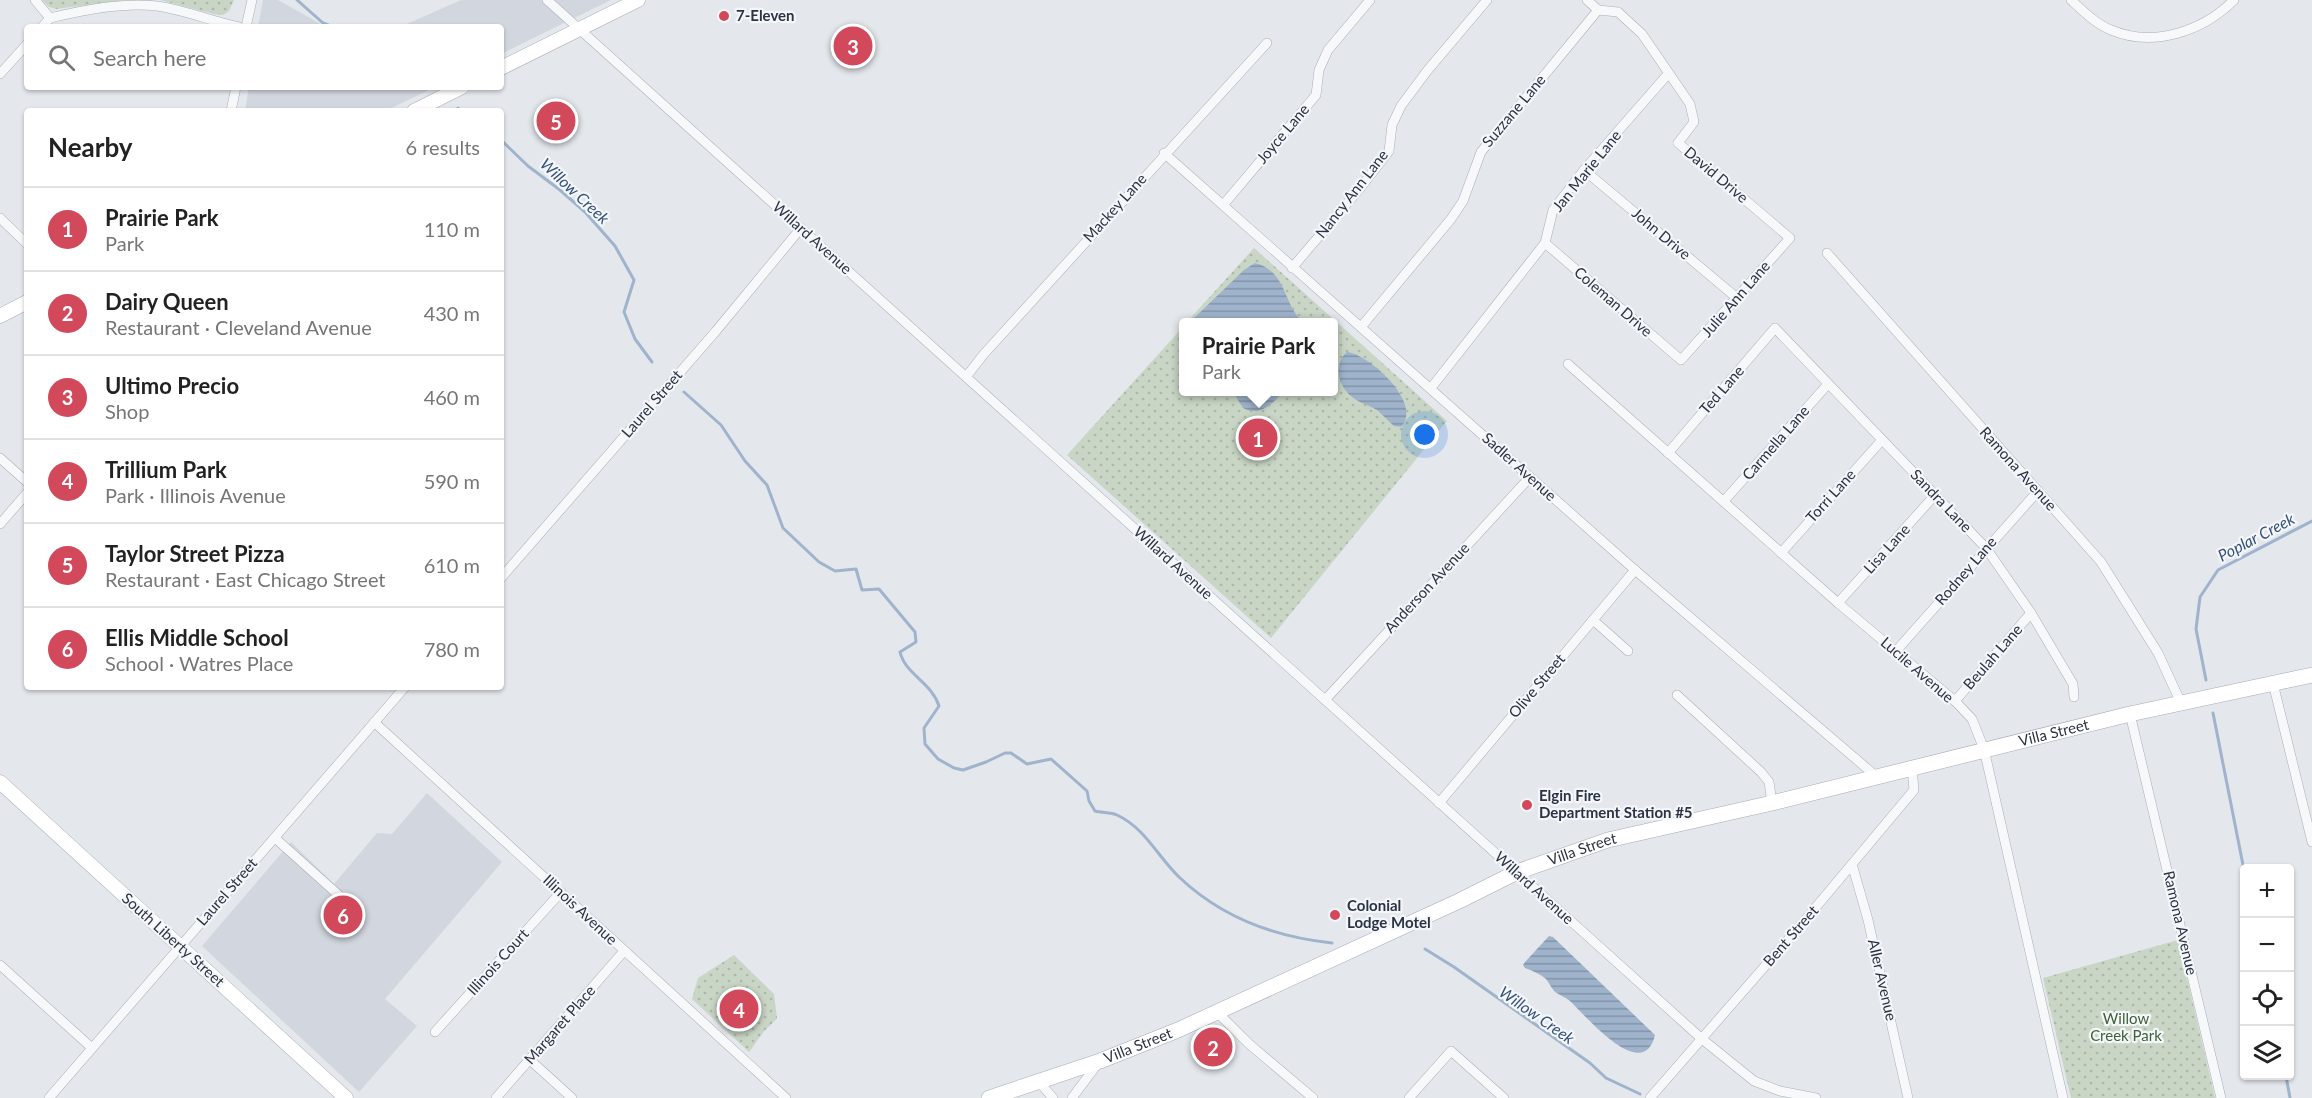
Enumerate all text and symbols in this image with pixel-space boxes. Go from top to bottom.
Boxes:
place label: 7-Eleven [736,6,795,24]
marker: 7-Eleven [717,9,731,23]
search box [24,24,504,90]
pin: 3 [834,24,872,68]
icon: search [45,41,78,74]
text: Search here [93,44,206,71]
street label: Suzzane Lane [1478,70,1549,150]
pin: 5 [536,98,576,144]
street label: Joyce Lane [1252,100,1312,167]
street label: Jan Marie Lane [1548,126,1624,215]
text: Nearby [48,131,133,163]
text: 6 results [405,135,480,159]
street label: David Drive [1681,142,1752,206]
street label: Nancy Ann Lane [1311,146,1391,241]
water label: Willow Creek [537,154,614,228]
street label: Mackey Lane [1079,169,1150,245]
street label: Willard Avenue [769,197,856,278]
text: Prairie Park [105,204,219,231]
street label: John Drive [1629,204,1695,263]
text: 1 [62,217,73,241]
text: 110 m [424,217,480,241]
text: Park [105,231,144,255]
street label: Julie Ann Lane [1697,257,1773,340]
street label: Coleman Drive [1571,262,1656,340]
text: Dairy Queen [105,288,229,315]
text: 2 [62,301,73,325]
text: 430 m [424,301,480,325]
text: Restaurant · Cleveland Avenue [105,315,372,339]
popup [1179,318,1338,396]
text: Prairie Park [1202,332,1315,359]
text: Park [1202,359,1241,383]
street label: Ted Lane [1695,361,1747,417]
street label: Laurel Street [617,365,686,441]
text: Ultimo Precio [105,372,239,399]
text: 3 [62,385,73,409]
text: 460 m [424,385,480,409]
text: Shop [105,399,149,423]
street label: Carmella Lane [1738,401,1813,483]
pin: 1 [1238,416,1278,460]
your location [1410,420,1439,449]
street label: Ramona Avenue [1976,423,2061,514]
street label: Sadler Avenue [1479,428,1560,504]
text: Trillium Park [105,456,227,483]
street label: Torri Lane [1802,465,1859,526]
street label: Sandra Lane [1907,465,1976,536]
text: 4 [62,469,73,493]
text: 590 m [424,469,480,493]
text: Park · Illinois Avenue [105,483,286,507]
water label: Poplar Creek [2214,508,2298,565]
street label: Lisa Lane [1859,520,1913,577]
street label: Willard Avenue [1130,522,1217,603]
street label: Rodney Lane [1931,532,2000,608]
street label: Anderson Avenue [1380,538,1473,636]
text: Taylor Street Pizza [105,540,285,567]
text: 5 [62,553,73,577]
text: 610 m [424,553,480,577]
text: Restaurant · East Chicago Street [105,567,386,591]
street label: Beulah Lane [1959,620,2025,693]
text: Ellis Middle School [105,624,289,651]
street label: Lucile Avenue [1877,633,1958,706]
text: 6 [62,637,73,661]
text: 780 m [424,637,480,661]
street label: Olive Street [1504,649,1569,721]
text: School · Watres Place [105,651,293,675]
street label: Villa Street [2017,714,2091,749]
place label: Elgin Fire Department Station #5 [1539,786,1693,821]
marker: Elgin Fire Department Station #5 [1520,798,1534,812]
street label: Villa Street [1545,828,1619,869]
street label: Willard Avenue [1491,847,1578,928]
street label: Laurel Street [192,853,261,929]
map controls [2240,864,2294,1080]
button: + [2240,864,2294,918]
street label: Ramona Avenue [2160,869,2202,977]
street label: Illinois Avenue [540,870,622,948]
street label: South Liberty Street [119,889,229,990]
pin: 6 [324,892,362,938]
place label: Colonial Lodge Motel [1347,896,1431,931]
street label: Bent Street [1759,901,1822,969]
marker: Colonial Lodge Motel [1328,908,1342,922]
button: − [2240,918,2294,972]
street label: Illinois Court [463,924,532,998]
street label: Aller Avenue [1865,937,1901,1022]
button: locate [2240,972,2294,1026]
street label: Margaret Place [520,981,599,1068]
water label: Willow Creek [1496,982,1579,1048]
pin: 4 [720,986,758,1032]
park label: Willow Creek Park [2090,1009,2162,1044]
street label: Villa Street [1101,1023,1175,1067]
pin: 2 [1194,1024,1232,1070]
button: layers [2240,1026,2294,1080]

